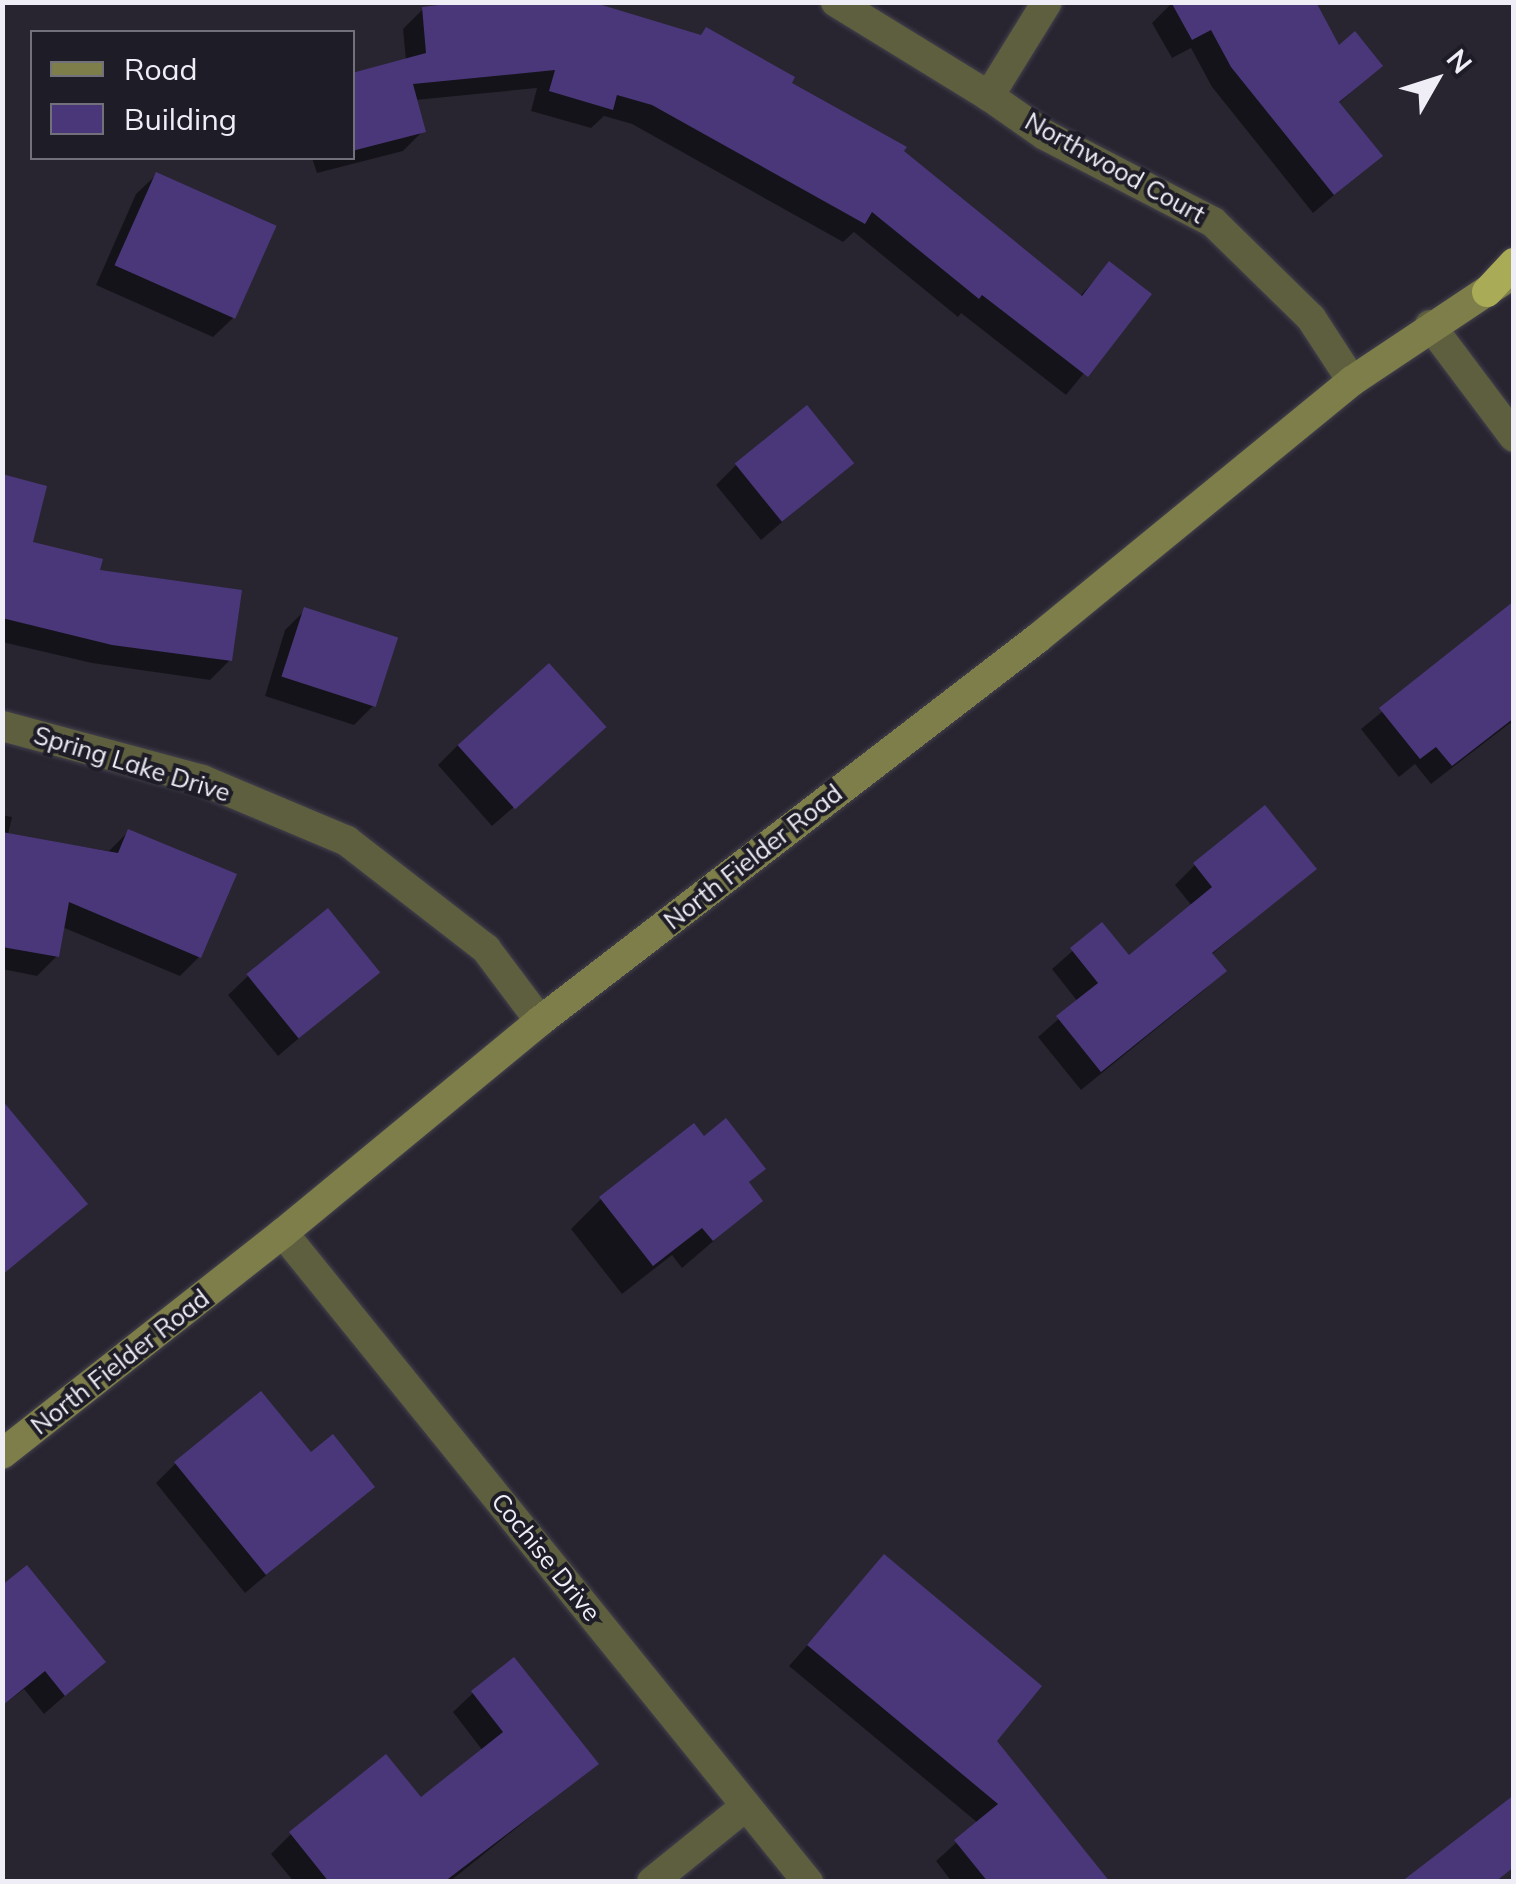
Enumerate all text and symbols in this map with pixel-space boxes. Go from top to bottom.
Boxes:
legend [30,30,355,160]
north arrow [1386,30,1486,130]
text: N [1439,42,1480,80]
text: Road [124,50,198,88]
text: Building [124,100,237,138]
street label: Northwood Court [1020,106,1210,230]
street label: Spring Lake Drive [30,720,234,808]
street label: North Fielder Road [658,778,848,936]
street label: North Fielder Road [25,1283,215,1441]
street label: Cochise Drive [485,1487,607,1627]

